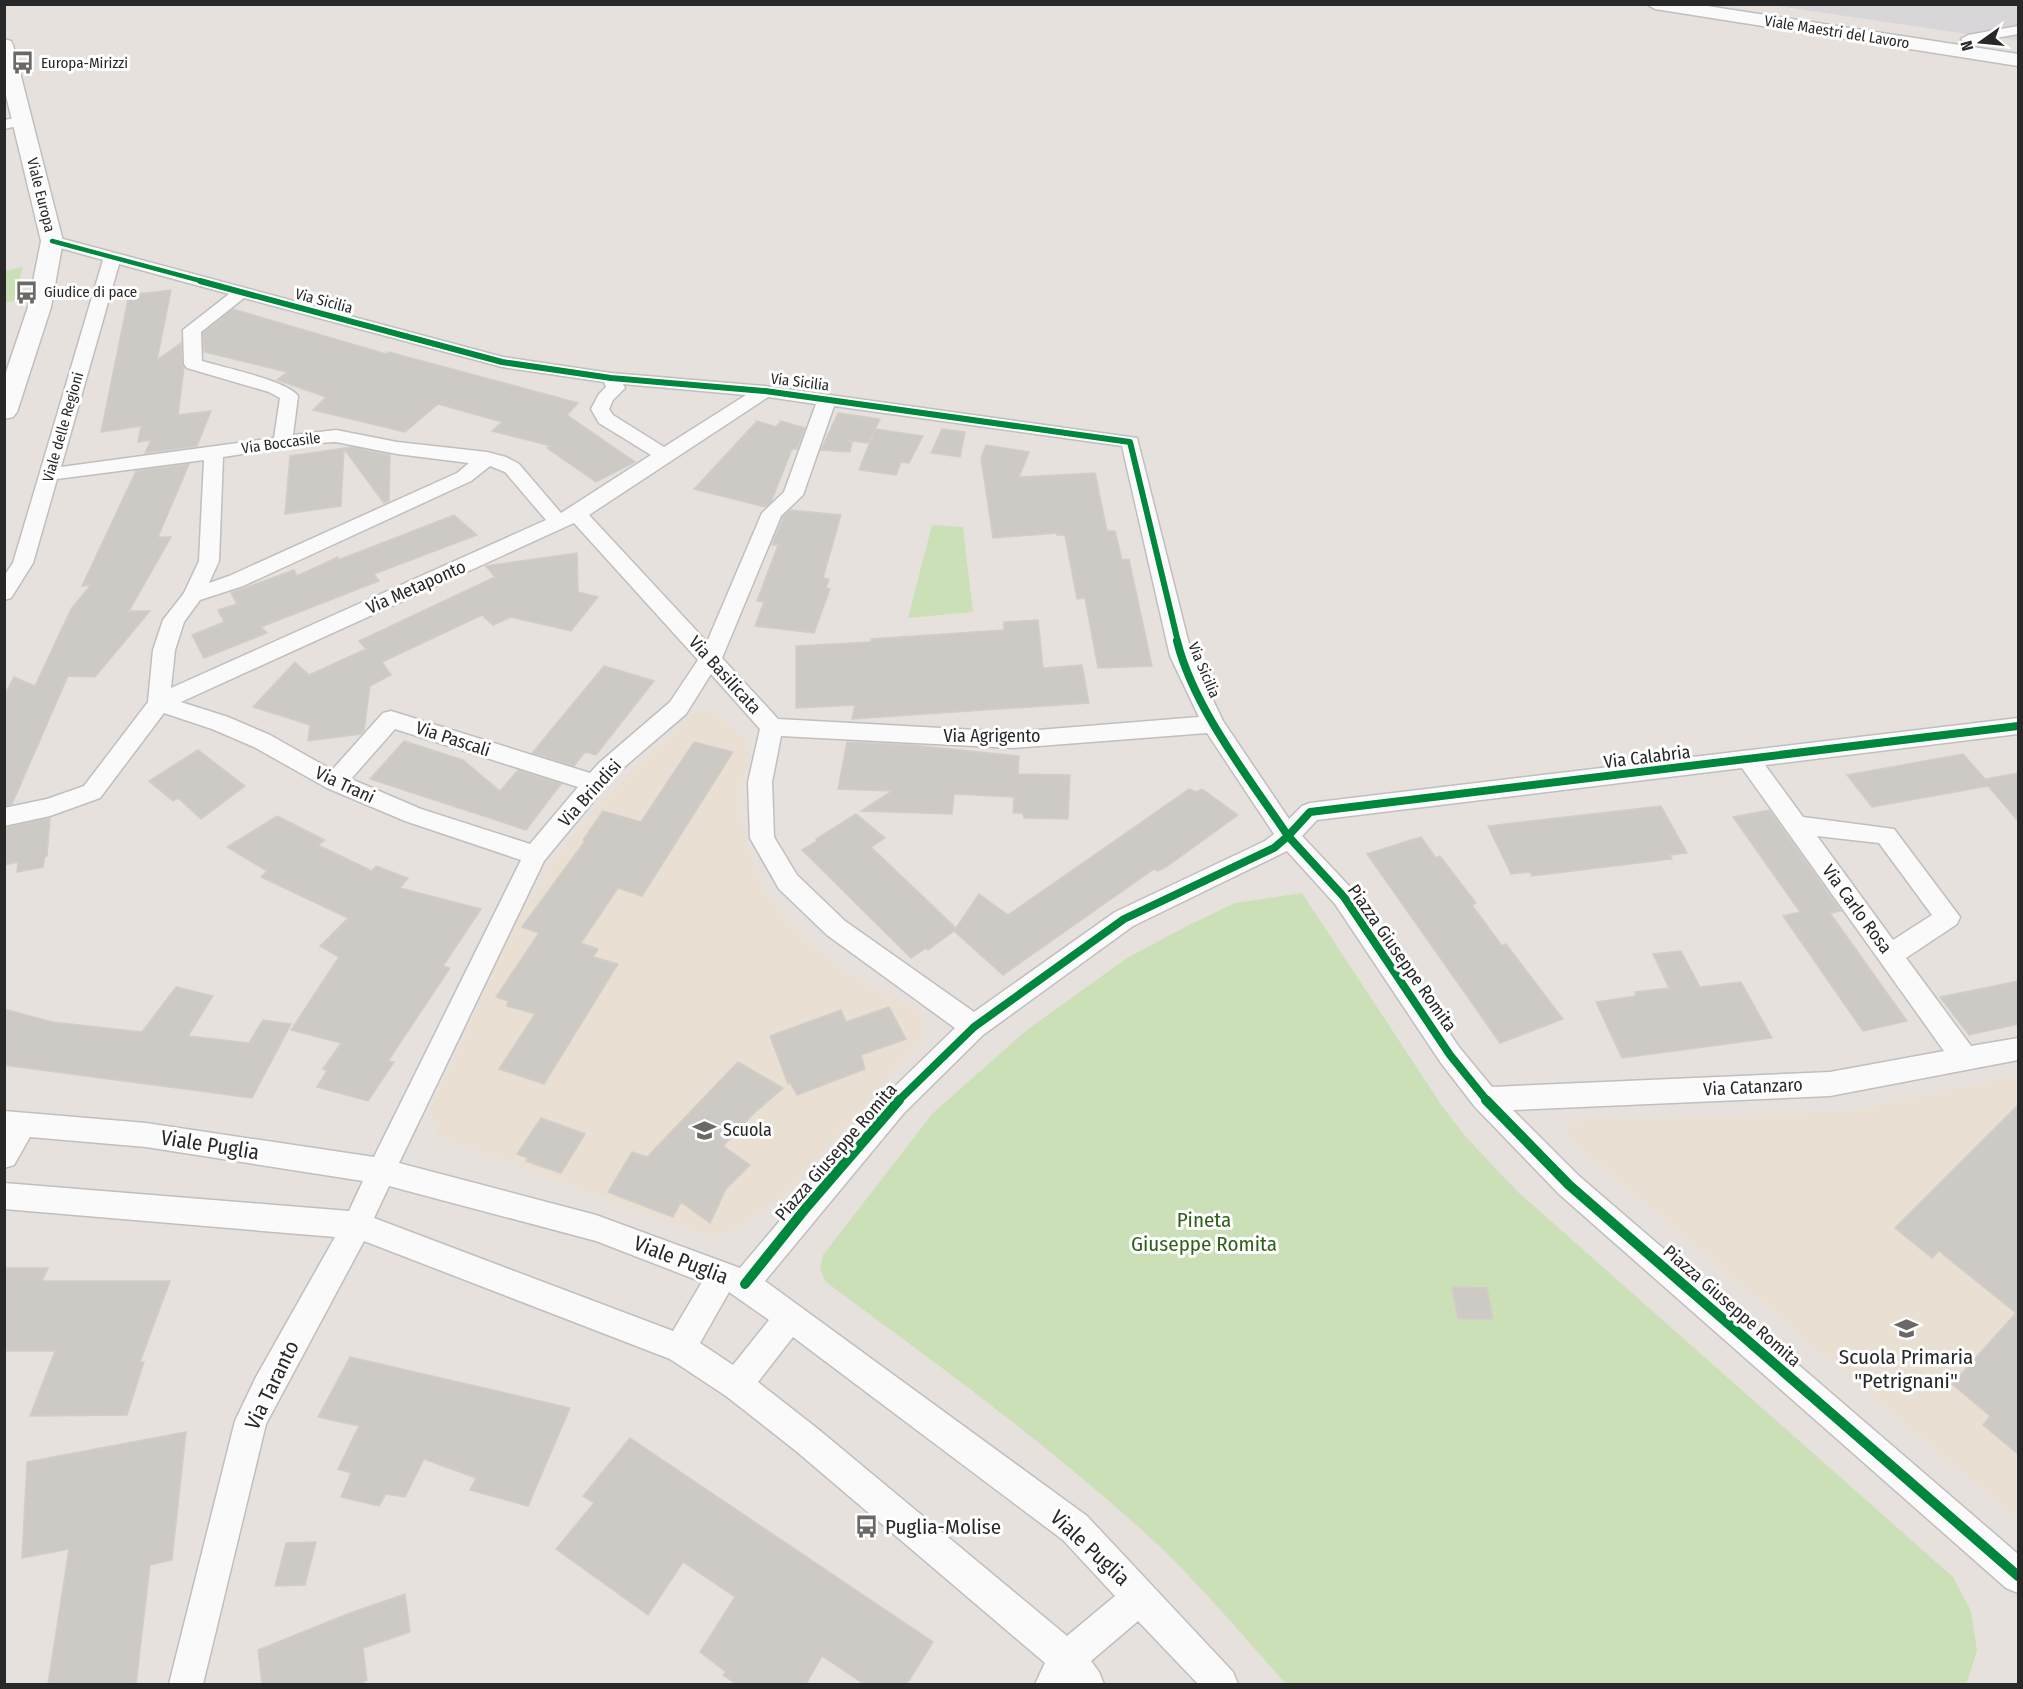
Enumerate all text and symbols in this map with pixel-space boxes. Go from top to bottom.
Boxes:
street label: Viale Maestri del Lavoro [1763,12,1911,52]
north arrow [1951,12,2011,72]
text: N [1957,39,1977,53]
bus stop icon: Europa-Mirizzi [10,50,36,76]
place label: Europa-Mirizzi [41,54,128,72]
street label: Viale Europa [23,156,59,234]
bus stop icon: Giudice di pace [13,279,39,305]
place label: Giudice di pace [44,283,137,301]
street label: Via Sicilia [293,285,355,317]
street label: Via Sicilia [770,369,830,395]
street label: Viale delle Regioni [39,370,87,484]
street label: Via Boccasile [240,429,322,457]
street label: Via Metaponto [363,555,469,619]
street label: Via Basilicata [684,631,766,719]
street label: Via Sicilia [1184,639,1224,701]
street label: Via Pascali [413,717,493,761]
street label: Via Agrigento [943,725,1041,747]
street label: Via Calabria [1602,741,1692,773]
street label: Via Brindisi [554,755,626,831]
street label: Via Trani [312,762,378,808]
street label: Via Carlo Rosa [1817,860,1897,958]
street label: Piazza Giuseppe Romita [1343,880,1461,1036]
street label: Via Catanzaro [1703,1073,1803,1101]
street label: Piazza Giuseppe Romita [770,1079,902,1225]
school or university icon: Scuola [692,1117,718,1143]
place label: Scuola [723,1119,772,1141]
street label: Viale Puglia [159,1124,261,1166]
park label: Pineta Giuseppe Romita [1131,1207,1277,1257]
street label: Viale Puglia [630,1230,732,1290]
street label: Piazza Giuseppe Romita [1659,1240,1805,1372]
school or university icon: Scuola Primaria "Petrignani" [1893,1316,1919,1342]
street label: Via Taranto [239,1336,305,1434]
place label: Scuola Primaria "Petrignani" [1839,1344,1973,1394]
street label: Viale Puglia [1045,1505,1135,1591]
bus stop icon: Puglia-Molise [854,1514,880,1540]
place label: Puglia-Molise [885,1514,1001,1540]

